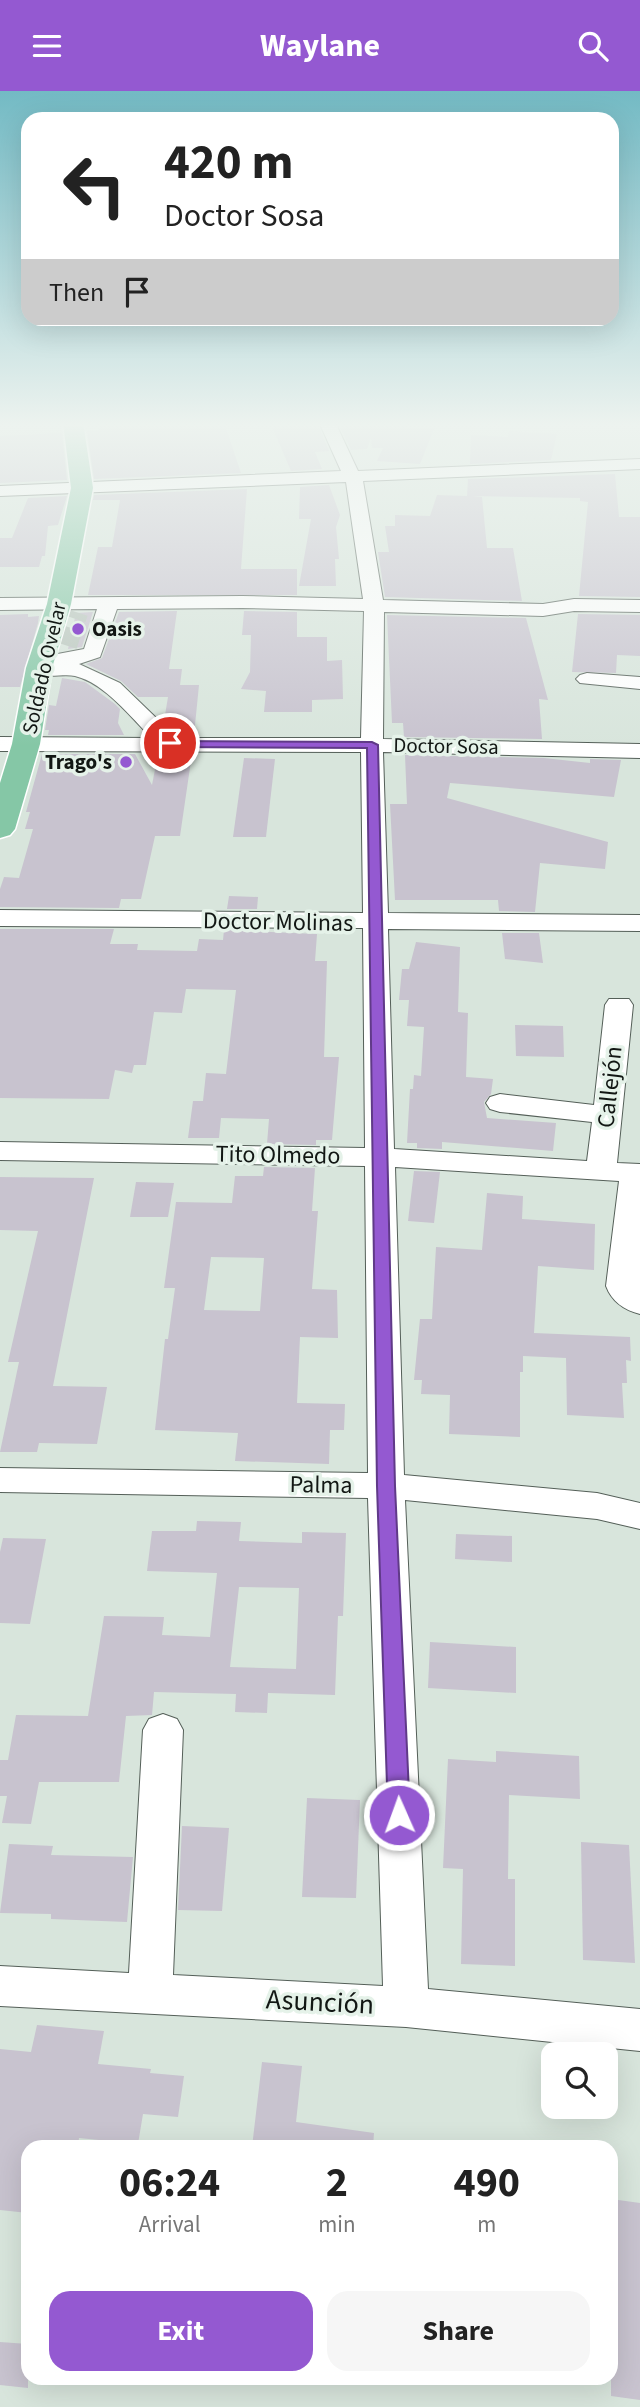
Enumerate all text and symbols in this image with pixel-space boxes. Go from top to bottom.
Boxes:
text: Waylane [260,23,380,69]
icon: menu [28,27,66,65]
icon: search [574,27,612,65]
text: 420 m [164,128,293,198]
icon: left [49,140,140,231]
text: Doctor Sosa [164,193,324,239]
icon: arrive [118,273,156,311]
text: Then [49,274,104,311]
street label: Soldado Ovelar [14,598,74,737]
place label: Oasis [92,614,142,644]
marker: Oasis [70,621,86,637]
pin [140,713,200,773]
icon: arrive [151,724,189,762]
street label: Doctor Sosa [393,730,499,762]
place label: Trago's [45,747,112,777]
marker: Trago's [118,754,134,770]
street label: Doctor Molinas [203,903,353,941]
street label: Callejón [588,1044,632,1130]
street label: Tito Olmedo [215,1136,341,1174]
street label: Palma [289,1467,353,1503]
position arrow [362,1778,436,1852]
street label: Asunción [265,1979,375,2025]
map controls [541,2042,618,2119]
button: search [541,2042,618,2119]
text: 06:24 [119,2153,220,2213]
text: 2 [326,2153,348,2213]
text: 490 [453,2153,520,2213]
text: Arrival [139,2208,201,2241]
text: min [318,2208,356,2241]
text: m [477,2208,496,2241]
button: Exit [49,2291,313,2371]
button: Share [327,2291,590,2371]

